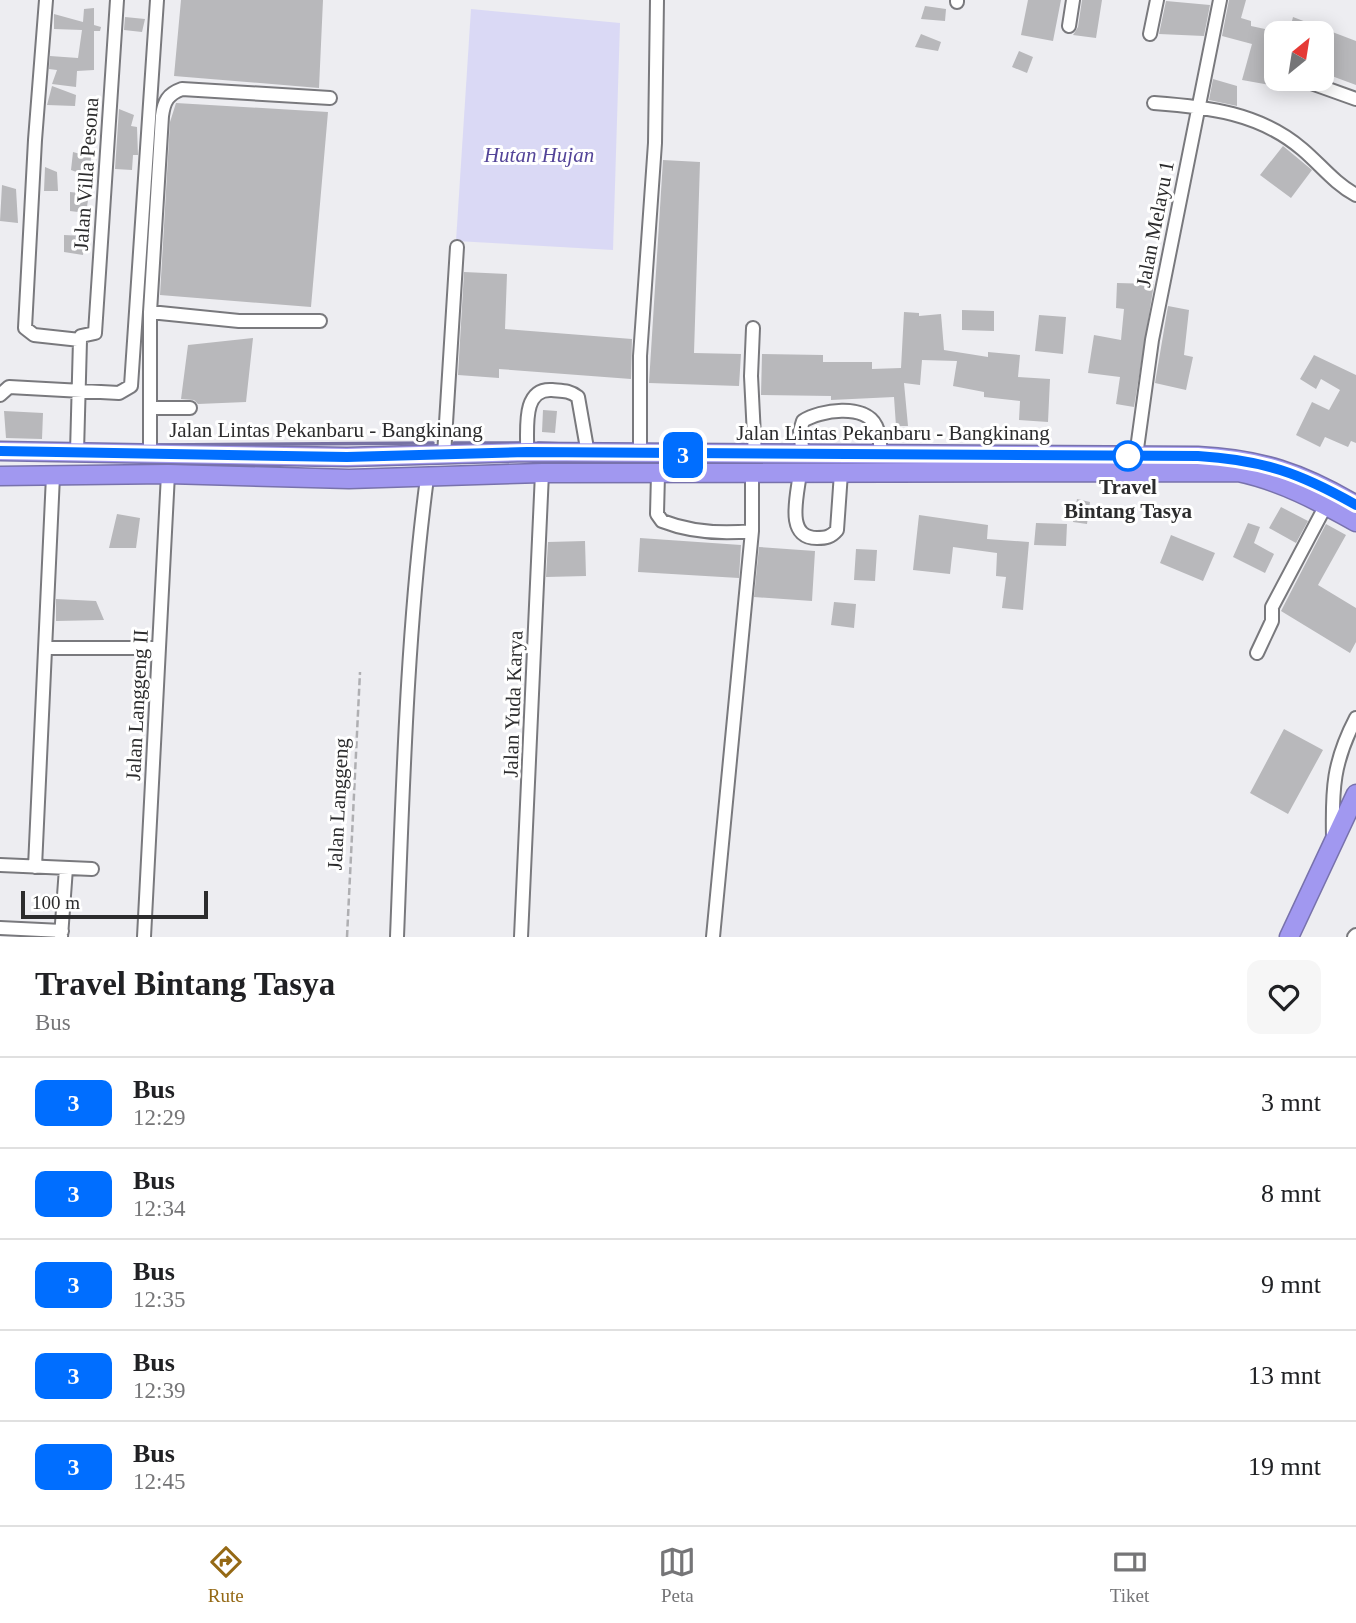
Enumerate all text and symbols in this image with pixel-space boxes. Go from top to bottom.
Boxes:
north arrow [1264,21,1334,91]
map controls [1264,21,1334,91]
street label: Jalan Villa Pesona [69,96,103,251]
park label: Hutan Hujan [483,143,594,167]
street label: Jalan Melayu 1 [1131,159,1179,289]
street label: Jalan Lintas Pekanbaru - Bangkinang [169,418,483,442]
street label: Jalan Lintas Pekanbaru - Bangkinang [736,421,1050,445]
line badge: 3 [660,432,706,478]
marker: Travel Bintang Tasya [1113,441,1143,471]
text: 3 [677,442,689,468]
place label: Travel Bintang Tasya [1064,475,1192,523]
street label: Jalan Langgeng II [121,629,153,781]
street label: Jalan Yuda Karya [498,629,528,778]
street label: Jalan Langgeng [323,737,353,871]
scale bar [21,888,208,920]
text: 100 m [32,892,80,913]
button: heart [1247,960,1321,1034]
text: Travel Bintang Tasya [35,966,335,1002]
text: Bus [35,1010,71,1035]
text: Bus [133,1075,175,1104]
text: 3 mnt [1261,1088,1321,1117]
text: 3 [68,1090,80,1116]
text: 12:29 [133,1105,185,1130]
text: Bus [133,1166,175,1195]
text: 8 mnt [1261,1179,1321,1208]
text: 3 [68,1181,80,1207]
text: 12:34 [133,1196,185,1221]
text: Bus [133,1257,175,1286]
text: 9 mnt [1261,1270,1321,1299]
text: 3 [68,1272,80,1298]
text: 12:35 [133,1287,185,1312]
text: Bus [133,1348,175,1377]
text: 13 mnt [1248,1361,1321,1390]
text: 3 [68,1363,80,1389]
text: 12:39 [133,1378,185,1403]
text: Bus [133,1439,175,1468]
text: 19 mnt [1248,1452,1321,1481]
text: 3 [68,1454,80,1480]
text: 12:45 [133,1469,185,1494]
tab: Rute [207,1543,245,1607]
tab: Peta [658,1543,696,1607]
tab: Tiket [1110,1543,1149,1607]

